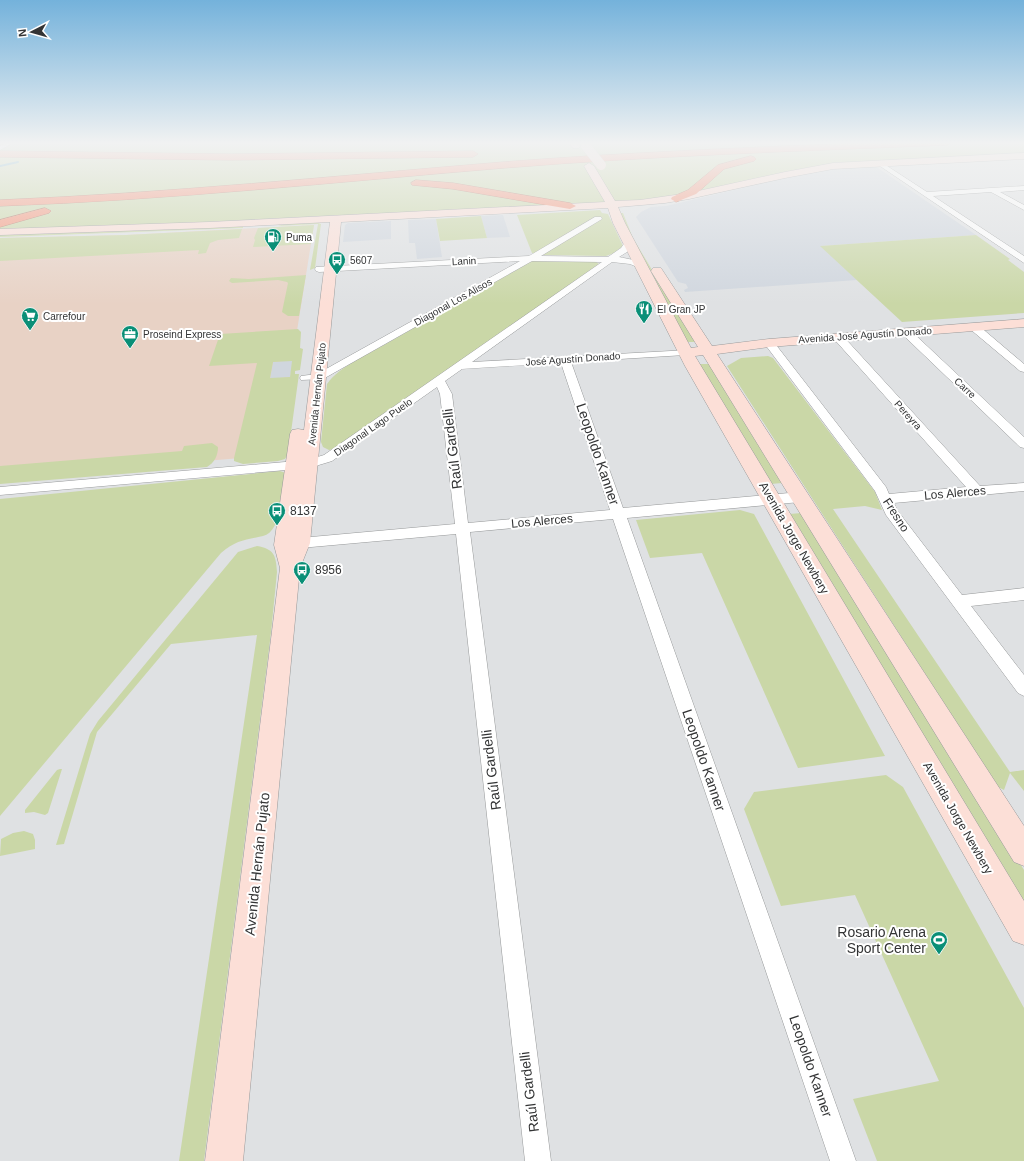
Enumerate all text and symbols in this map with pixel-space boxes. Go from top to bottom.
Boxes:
north arrow [12,12,52,52]
text: N [16,28,28,38]
fuel station icon: Puma [263,227,283,252]
place label: Puma [286,232,313,243]
bus stop icon: 5607 [327,250,347,275]
place label: 5607 [350,255,373,266]
street label: Lanin [451,255,477,267]
street label: Diagonal Los Alisos [412,276,494,328]
restaurant icon: El Gran JP [634,299,654,324]
place label: El Gran JP [657,304,706,315]
supermarket icon: Carrefour [20,306,40,331]
place label: Carrefour [43,311,86,322]
office icon: Proseind Express [120,324,140,349]
street label: Avenida José Agustín Donado [798,325,933,345]
place label: Proseind Express [143,329,221,340]
street label: Avenida Hernán Pujato [306,342,328,446]
street label: José Agustín Donado [525,350,621,368]
street label: Carre [952,375,978,401]
street label: Diagonal Lago Puelo [332,396,415,458]
street label: Pereyra [892,398,924,432]
street label: Leopoldo Kanner [573,401,623,507]
street label: Raúl Gardelli [439,408,465,490]
street label: Avenida Jorge Newbery [756,479,832,597]
street label: Los Alerces [923,483,987,503]
street label: Fresno [880,496,912,535]
bus stop icon: 8137 [267,501,287,526]
place label: 8137 [290,504,317,518]
street label: Los Alerces [510,511,574,531]
bus stop icon: 8956 [292,560,312,585]
place label: 8956 [315,563,342,577]
street label: Leopoldo Kanner [679,707,729,813]
street label: Raúl Gardelli [478,729,504,811]
street label: Avenida Jorge Newbery [920,759,996,877]
street label: Avenida Hernán Pujato [242,791,272,936]
place label: Rosario Arena Sport Center [837,924,926,956]
sports icon: Rosario Arena Sport Center [929,930,949,955]
street label: Leopoldo Kanner [786,1013,836,1119]
street label: Raúl Gardelli [516,1051,542,1133]

